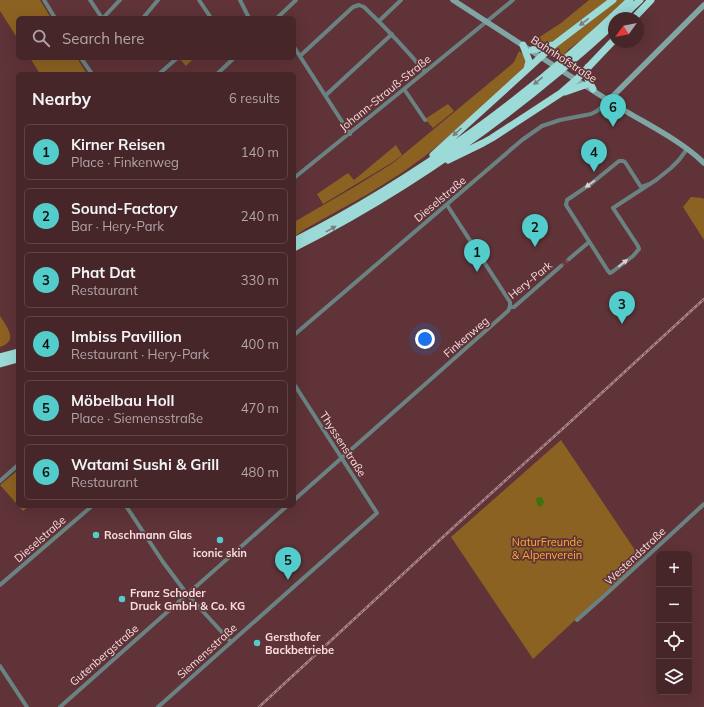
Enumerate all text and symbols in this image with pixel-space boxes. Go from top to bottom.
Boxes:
north arrow [608,12,644,48]
search box [16,16,296,60]
one-way arrow [578,18,589,26]
icon: search [30,27,52,49]
text: Search here [62,29,144,48]
street label: Bahnhofstraße [528,32,600,86]
street label: Johann-Strauß-Straße [336,52,434,134]
one-way arrow [532,77,543,86]
text: Nearby [32,88,91,109]
text: 6 results [229,90,280,106]
pin: 6 [600,94,626,127]
one-way arrow [452,127,462,137]
text: Kirner Reisen [71,135,165,154]
pin: 4 [581,139,607,172]
text: 1 [42,144,50,160]
text: 140 m [241,144,279,160]
text: Place · Finkenweg [71,154,179,170]
street label: Dieselstraße [411,173,469,225]
one-way arrow [585,180,595,188]
text: Sound-Factory [71,199,178,218]
text: 2 [42,208,50,224]
text: 240 m [241,208,279,224]
pin: 2 [522,214,548,247]
text: Bar · Hery-Park [71,218,164,234]
one-way arrow [325,225,337,232]
pin: 1 [464,239,490,272]
street label: Hery-Park [505,258,555,302]
one-way arrow [618,259,628,268]
text: Phat Dat [71,263,136,282]
text: 3 [42,272,50,288]
text: 330 m [241,272,279,288]
text: Restaurant [71,282,138,298]
pin: 3 [609,291,635,324]
street label: Finkenweg [441,314,491,360]
text: Imbiss Pavillion [71,327,182,346]
your location [415,329,435,349]
text: 4 [42,336,50,352]
text: 400 m [241,336,279,352]
text: Restaurant · Hery-Park [71,346,209,362]
text: Möbelbau Holl [71,391,174,410]
text: 5 [42,400,50,416]
text: 470 m [241,400,279,416]
street label: Thyssenstraße [317,409,369,479]
text: Place · Siemensstraße [71,410,203,426]
text: Watami Sushi & Grill [71,455,219,474]
text: 6 [42,464,50,480]
text: 480 m [241,464,279,480]
text: Restaurant [71,474,138,490]
street label: Dieselstraße [11,513,69,565]
street label: Westendstraße [602,524,669,588]
place label: Roschmann Glas [104,528,193,542]
marker: Roschmann Glas [91,530,101,540]
marker: iconic skin [215,535,225,545]
park label: NaturFreunde & Alpenverein [512,535,582,562]
place label: iconic skin [193,546,247,560]
pin: 5 [275,547,301,580]
map controls [656,551,692,695]
button: + [656,551,692,587]
place label: Franz Schoder Druck GmbH & Co. KG [130,586,245,613]
button: − [656,587,692,623]
marker: Franz Schoder Druck GmbH & Co. KG [117,594,127,604]
street label: Siemensstraße [174,620,240,682]
street label: Gutenbergstraße [67,621,141,689]
button: locate [656,623,692,659]
place label: Gersthofer Backbetriebe [265,630,334,657]
marker: Gersthofer Backbetriebe [252,638,262,648]
button: layers [656,659,692,695]

